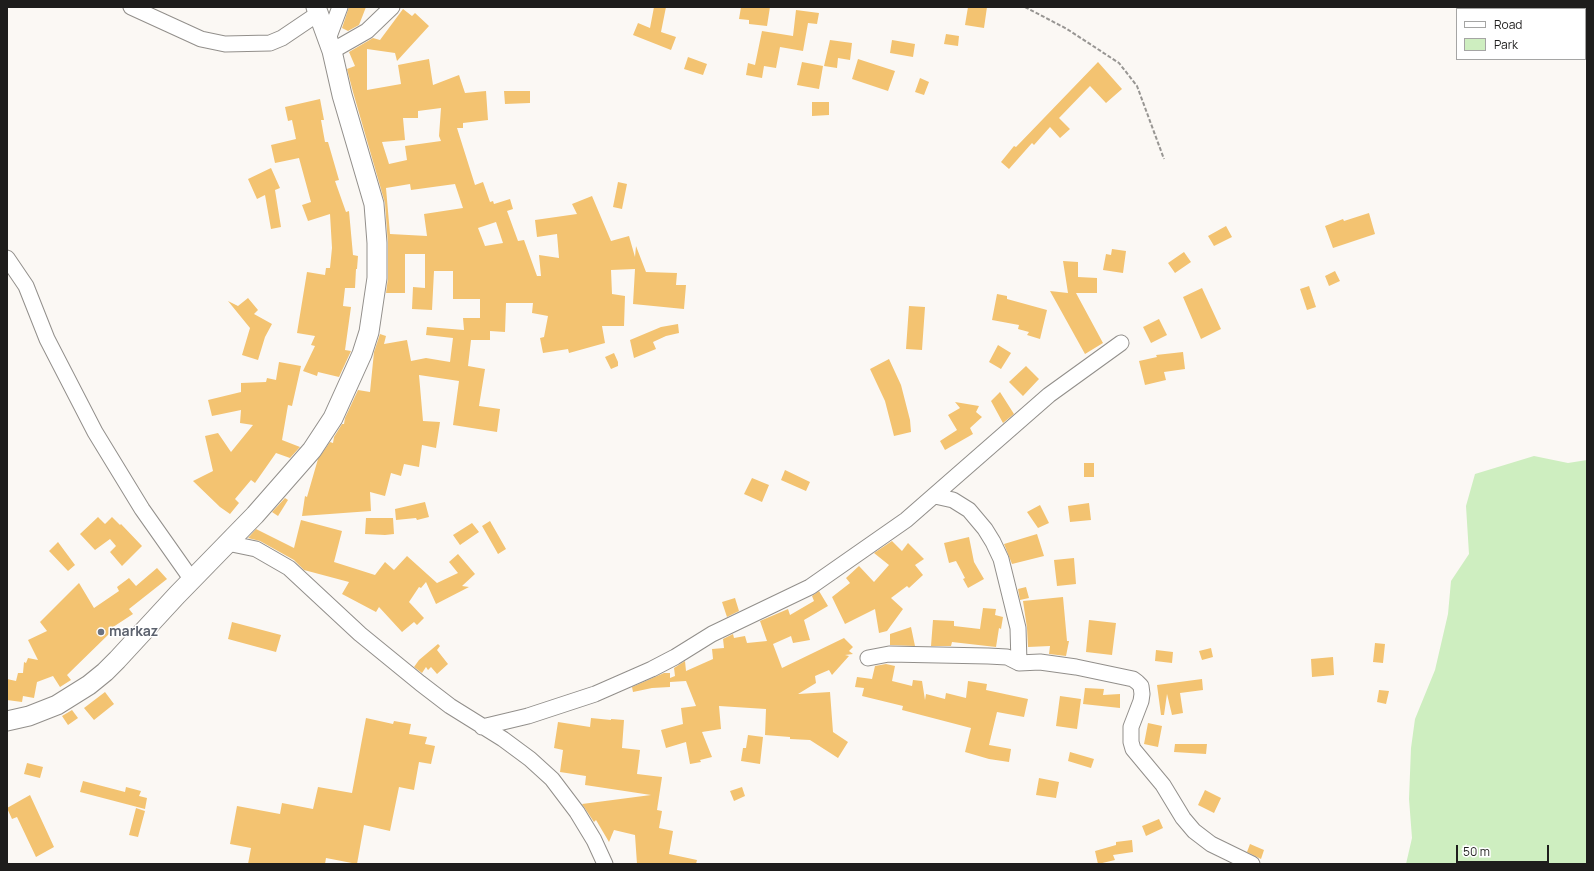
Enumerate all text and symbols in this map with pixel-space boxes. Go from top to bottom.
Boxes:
legend [1456,8,1586,60]
text: Road [1494,16,1522,33]
text: Park [1494,36,1518,53]
place label: markaz [109,624,158,640]
marker: markaz [96,627,106,637]
scale bar [1458,837,1551,863]
text: 50 m [1463,843,1490,860]

